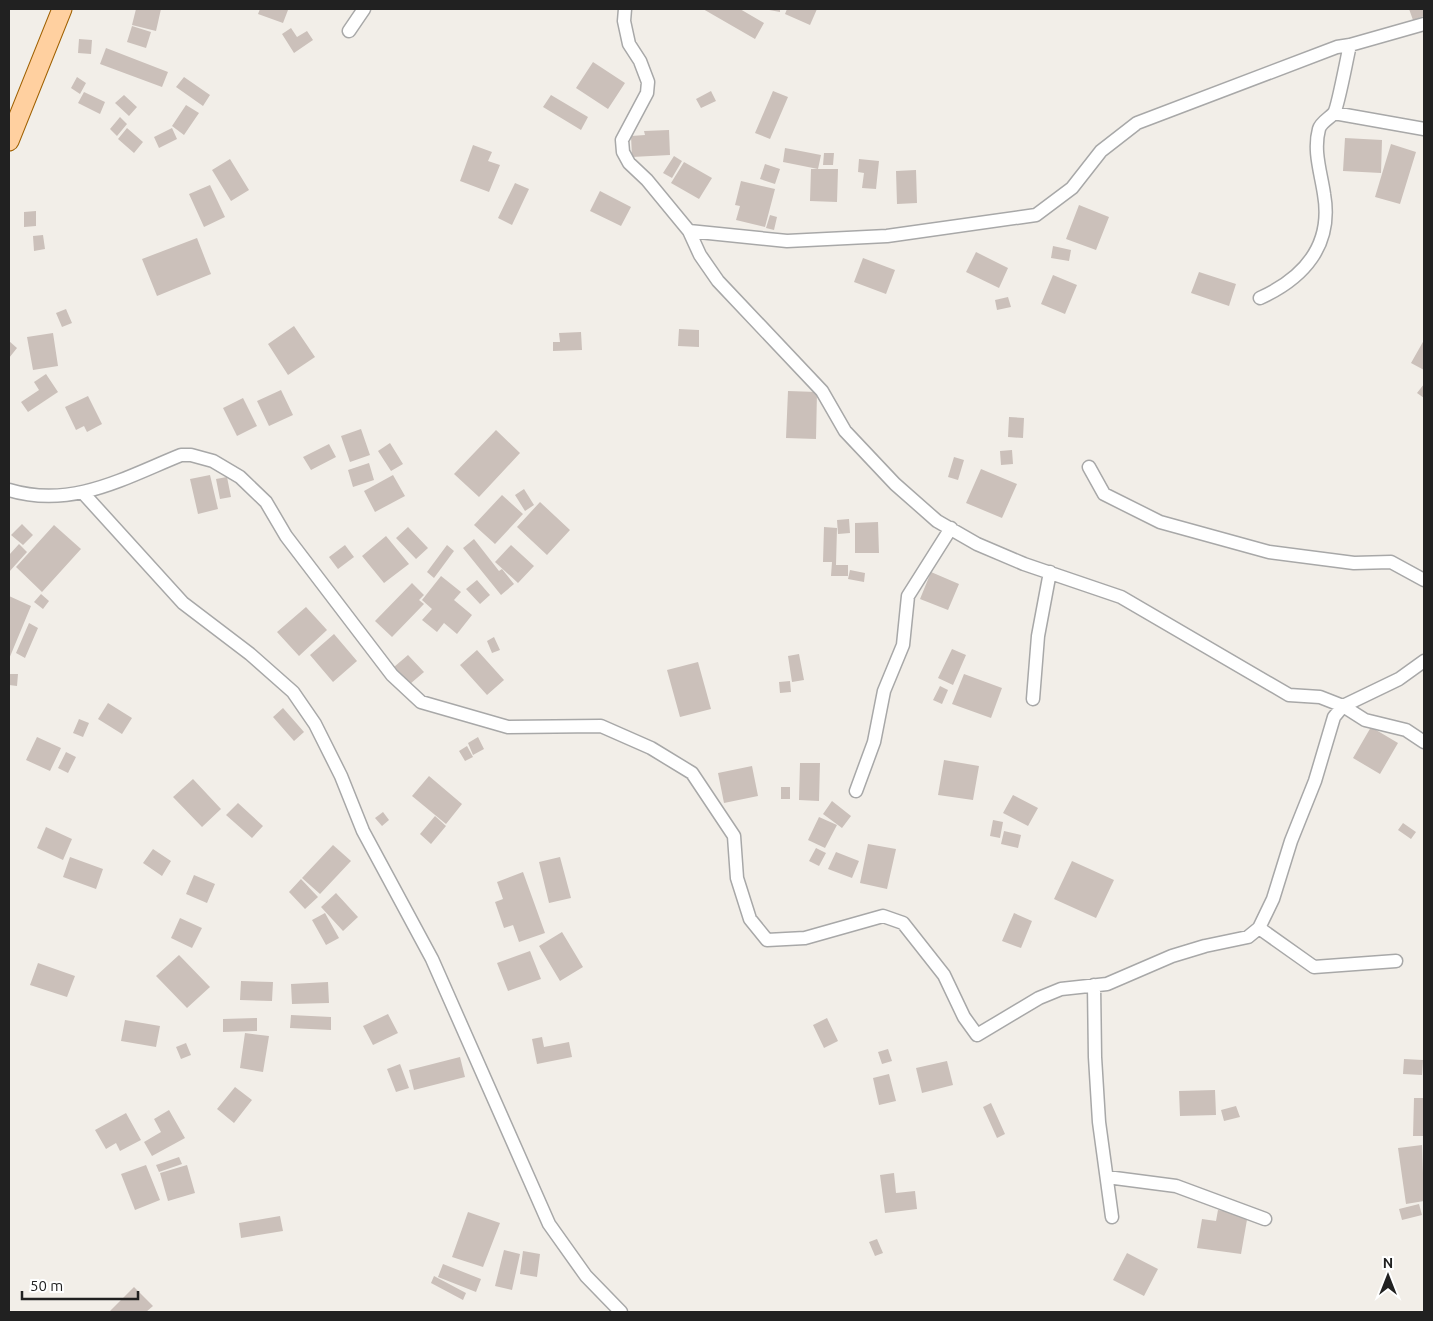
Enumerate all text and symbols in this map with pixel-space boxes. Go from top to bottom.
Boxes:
north arrow [1363,1251,1413,1301]
text: N [1383,1255,1393,1271]
scale bar [22,1268,139,1300]
text: 50 m [30,1277,63,1294]

